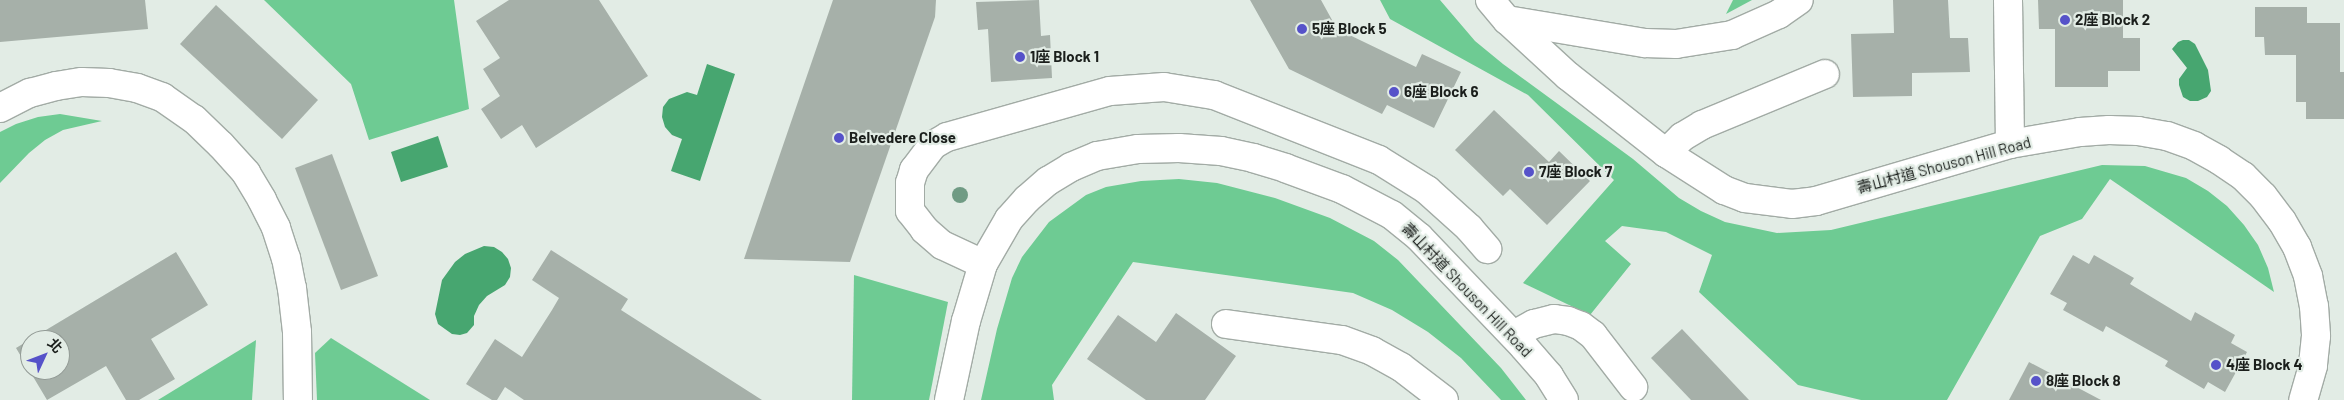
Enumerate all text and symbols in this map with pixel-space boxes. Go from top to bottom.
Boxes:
place label: 2座 Block 2 [2075,11,2150,29]
marker: 2座 Block 2 [2059,14,2071,26]
place label: 5座 Block 5 [1312,20,1387,38]
marker: 5座 Block 5 [1296,23,1308,35]
place label: 1座 Block 1 [1030,48,1099,66]
marker: 1座 Block 1 [1014,51,1026,63]
place label: 6座 Block 6 [1404,83,1478,101]
marker: 6座 Block 6 [1388,86,1400,98]
place label: Belvedere Close [849,129,956,147]
marker: Belvedere Close [833,132,845,144]
street label: 壽山村道 Shouson Hill Road [1855,133,2033,197]
place label: 7座 Block 7 [1539,163,1612,181]
marker: 7座 Block 7 [1523,166,1535,178]
street label: 壽山村道 Shouson Hill Road [1398,219,1536,361]
north arrow [20,330,70,380]
text: 北 [45,334,67,356]
place label: 4座 Block 4 [2226,356,2303,374]
marker: 4座 Block 4 [2210,359,2222,371]
place label: 8座 Block 8 [2046,372,2121,390]
marker: 8座 Block 8 [2030,375,2042,387]

